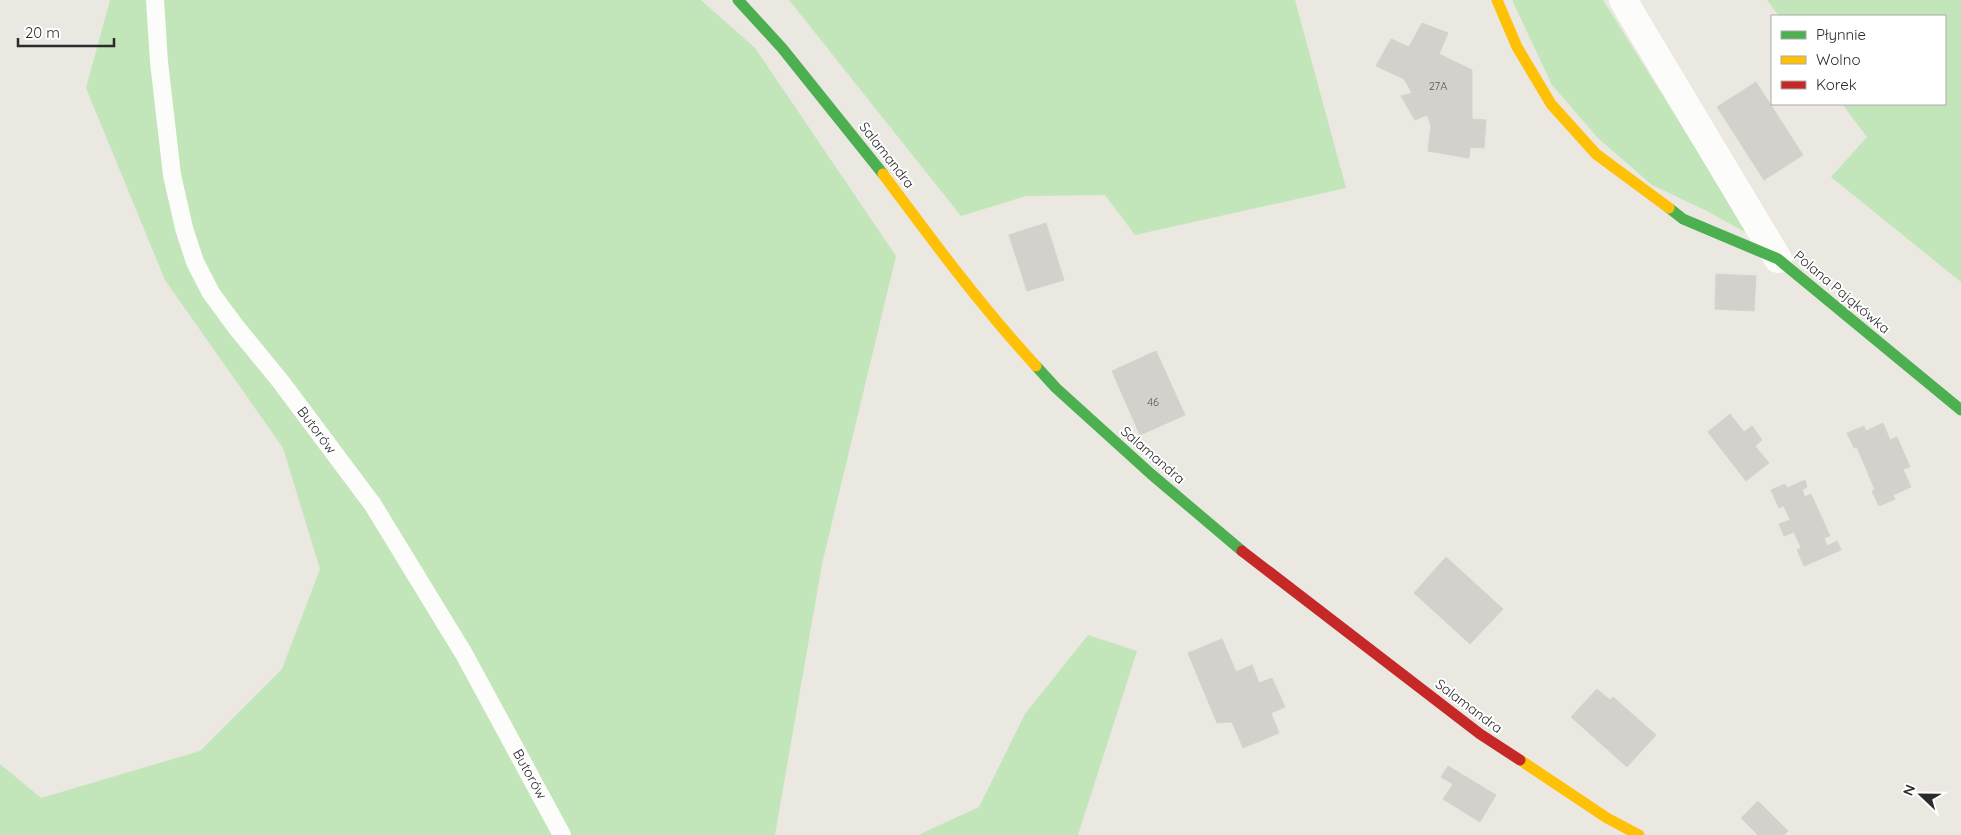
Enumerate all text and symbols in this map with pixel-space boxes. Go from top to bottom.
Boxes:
scale bar [18,15,114,47]
legend [1771,15,1946,105]
text: 20 m [25,23,60,42]
text: Płynnie [1816,25,1866,44]
text: Wolno [1816,50,1861,69]
text: Korek [1816,75,1857,94]
house number: 27A [1429,79,1447,93]
street label: Salamandra [855,118,919,192]
street label: Polana Pająkówka [1790,246,1894,338]
house number: 46 [1147,395,1159,409]
street label: Butorów [293,403,341,458]
street label: Salamandra [1117,422,1189,488]
street label: Salamandra [1432,675,1506,737]
street label: Butorów [509,746,551,803]
north arrow [1896,770,1946,820]
text: N [1899,782,1919,798]

